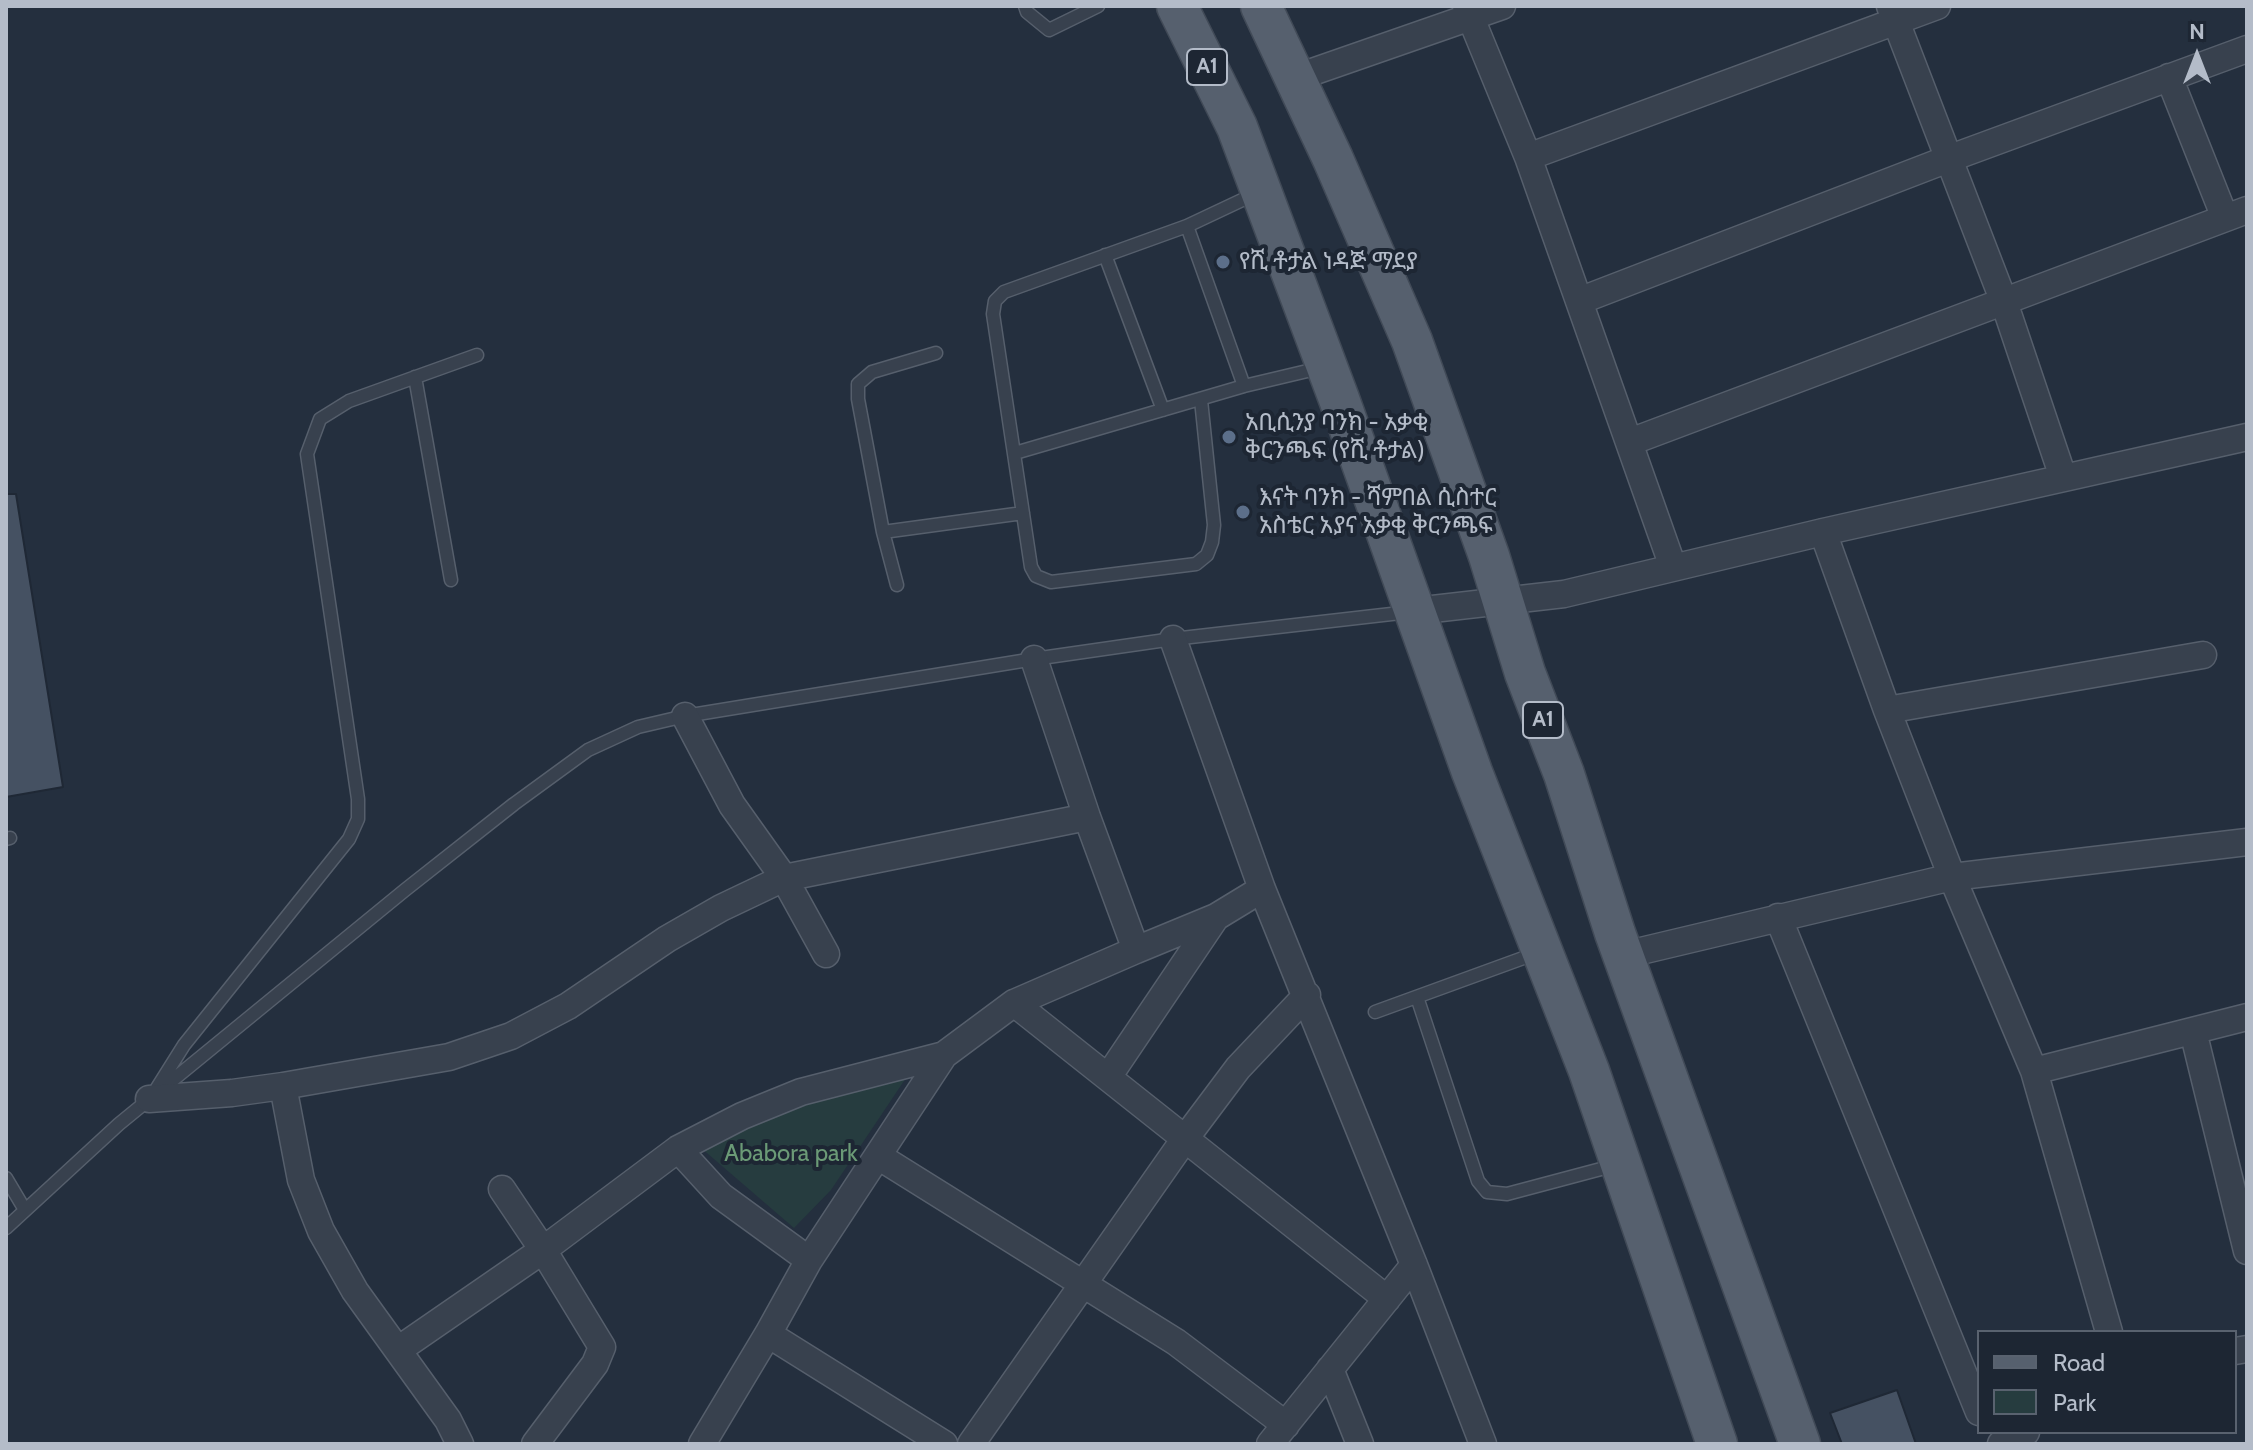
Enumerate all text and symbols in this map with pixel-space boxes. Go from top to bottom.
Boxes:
north arrow [2157,16,2237,96]
text: N [2189,18,2205,45]
road number: A1 [1187,49,1227,85]
place label: የሺ ቶታል ነዳጅ ማደያ [1239,248,1418,276]
marker: የሺ ቶታል ነዳጅ ማደያ [1214,253,1232,271]
place label: አቢሲንያ ባንክ - አቃቂ ቅርንጫፍ (የሺ ቶታል) [1245,409,1428,465]
marker: አቢሲንያ ባንክ - አቃቂ ቅርንጫፍ (የሺ ቶታል) [1220,428,1238,446]
place label: እናት ባንክ - ሻምበል ሲስተር አስቴር አያና አቃቂ ቅርንጫፍ [1259,484,1496,540]
marker: እናት ባንክ - ሻምበል ሲስተር አስቴር አያና አቃቂ ቅርንጫፍ [1234,503,1252,521]
road number: A1 [1523,702,1563,738]
park label: Ababora park [724,1140,858,1168]
legend [1977,1330,2237,1434]
text: Road [2053,1348,2105,1377]
text: Park [2053,1388,2096,1417]

